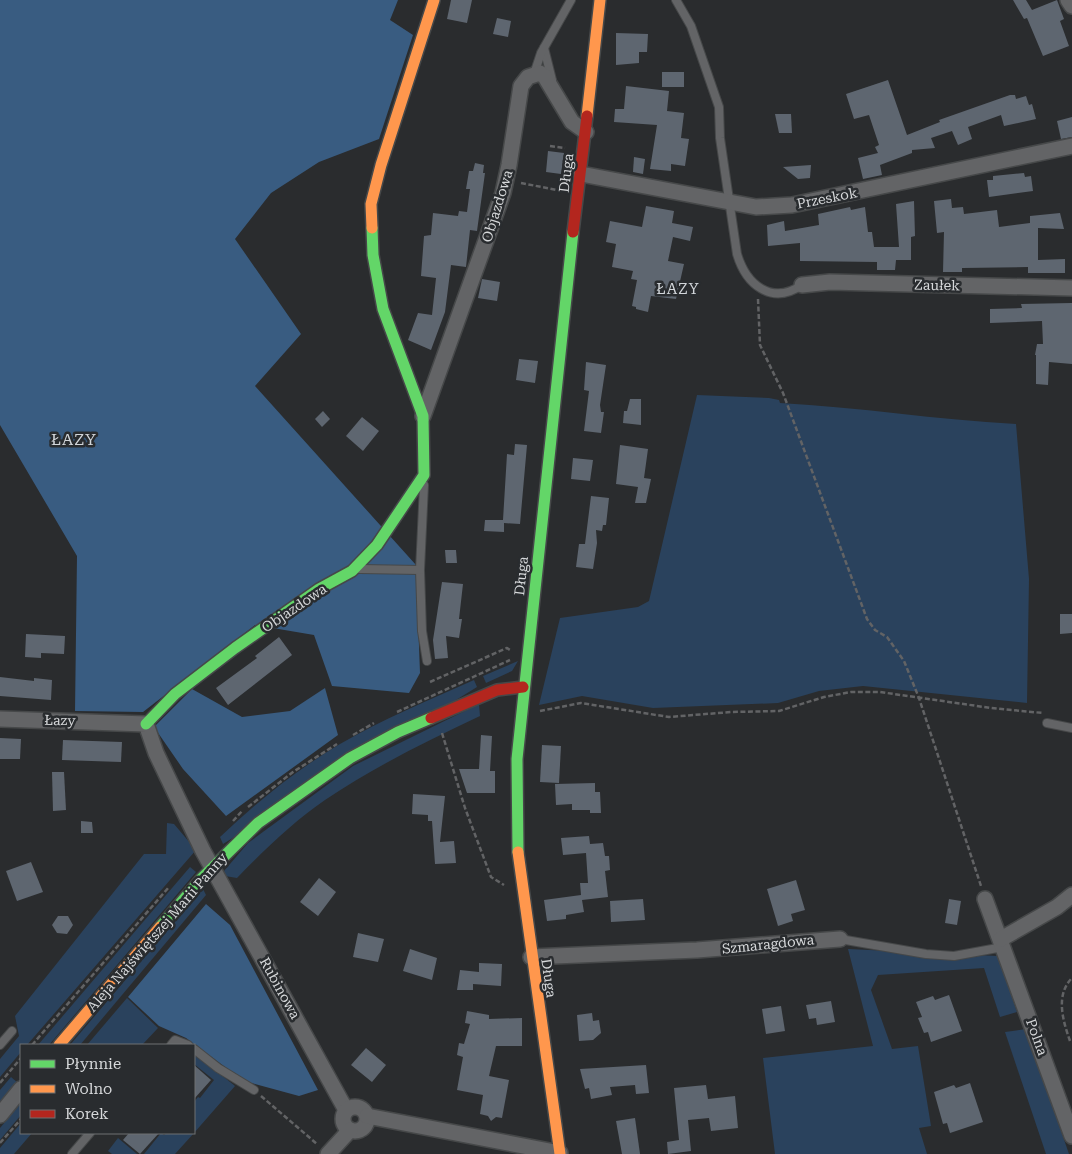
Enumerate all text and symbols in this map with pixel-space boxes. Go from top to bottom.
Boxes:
street label: Długa [556,152,576,193]
street label: Objazdowa [478,168,516,244]
street label: Przeskok [795,184,859,212]
street label: Zaułek [914,277,960,293]
district label: ŁAZY [656,280,700,298]
district label: ŁAZY [51,430,97,449]
street label: Długa [511,555,531,596]
street label: Objazdowa [259,580,330,636]
street label: Łazy [44,712,77,728]
street label: Aleja Najświętszej Marii Panny [84,849,231,1015]
street label: Szmaragdowa [721,931,815,957]
street label: Rubinowa [257,954,304,1022]
street label: Długa [538,957,560,999]
street label: Polna [1023,1016,1051,1058]
legend [20,1044,195,1134]
text: Płynnie [65,1055,121,1073]
text: Wolno [65,1080,112,1098]
text: Korek [65,1105,109,1123]

